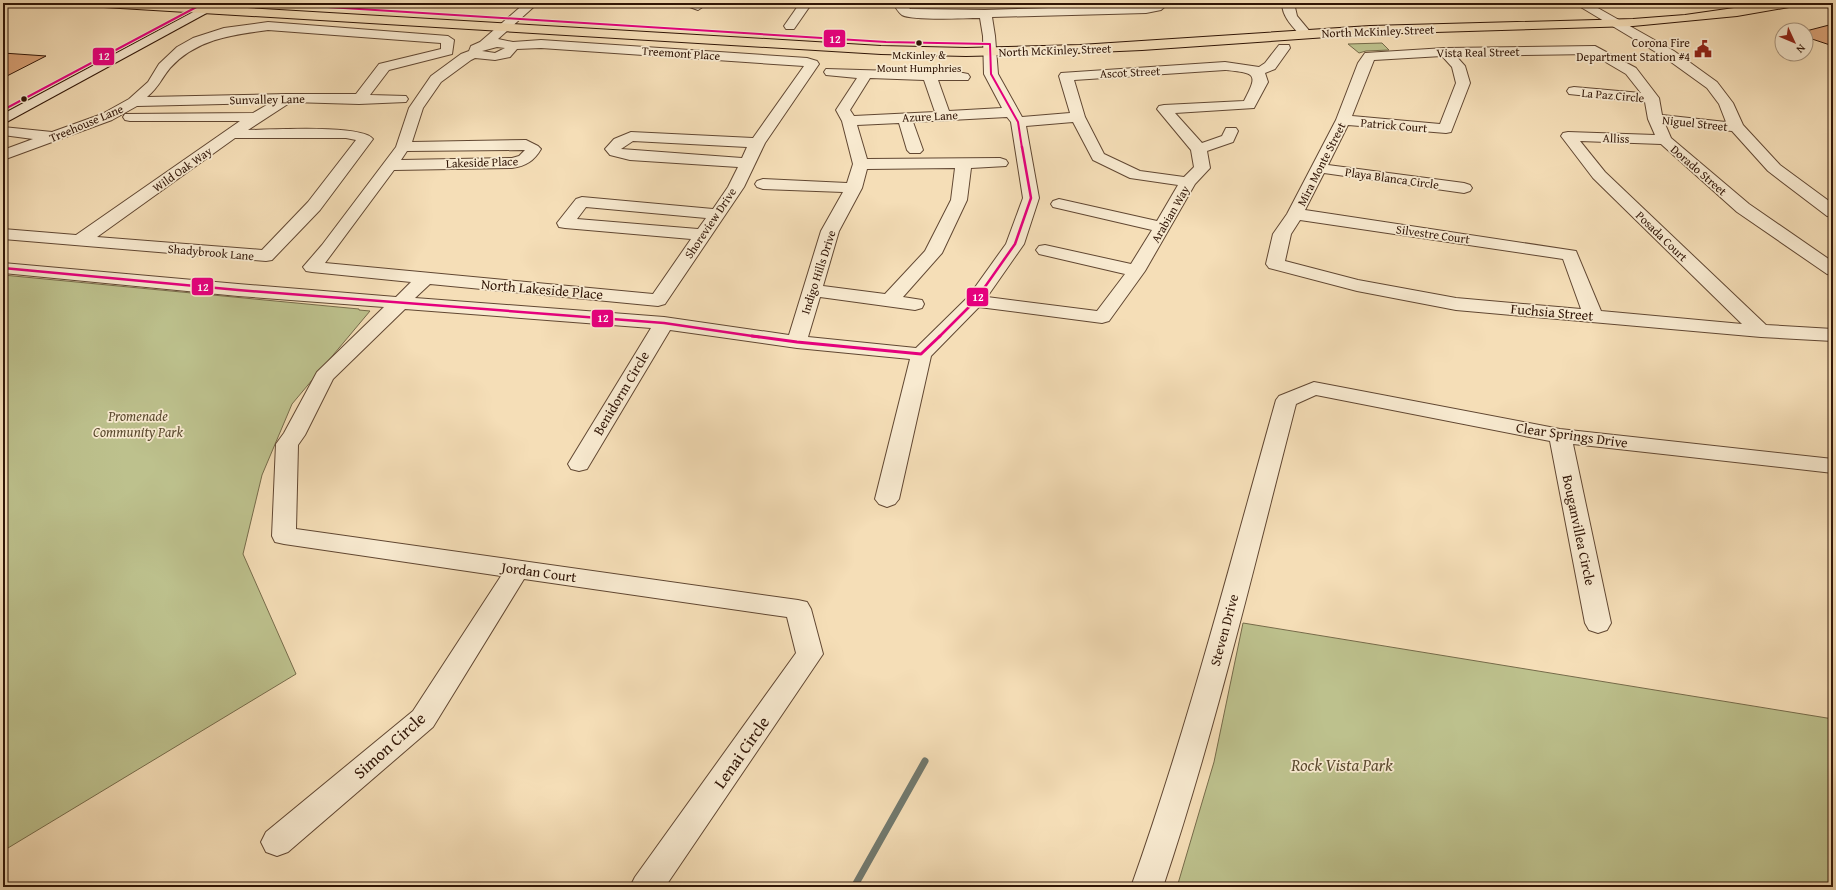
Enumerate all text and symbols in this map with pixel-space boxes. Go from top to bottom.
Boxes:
street label: North McKinley Street [1321,21,1435,41]
north arrow [1774,22,1814,62]
line badge: 12 [823,29,846,48]
text: 12 [829,31,841,47]
place label: Corona Fire Department Station #4 [1576,34,1690,65]
marker: McKinley & Mount Humphries [914,38,924,48]
public building icon: Corona Fire Department Station #4 [1693,39,1713,59]
street label: North McKinley Street [998,40,1112,60]
text: N [1792,41,1810,58]
street label: Treemont Place [641,42,721,64]
street label: Vista Real Street [1436,43,1520,61]
line badge: 12 [92,47,115,66]
place label: McKinley & Mount Humphries [877,47,961,76]
text: 12 [98,48,110,64]
street label: Ascot Street [1099,62,1162,82]
street label: La Paz Circle [1581,84,1645,106]
street label: Sunvalley Lane [229,90,305,108]
unlabelled marker [19,94,29,104]
street label: Treehouse Lane [46,100,126,146]
street label: Azure Lane [902,106,959,126]
street label: Niguel Street [1661,111,1729,135]
street label: Patrick Court [1360,114,1429,136]
street label: Mira Monte Street [1293,119,1350,209]
street label: Alliss [1602,129,1630,147]
street label: Dorado Street [1667,141,1731,200]
street label: Wild Oak Way [149,142,215,196]
street label: Lakeside Place [446,152,519,172]
street label: Playa Blanca Circle [1344,163,1440,193]
street label: Arabian Way [1147,182,1193,246]
street label: Shoreview Drive [680,184,740,262]
street label: Posada Court [1632,207,1692,266]
street label: Silvestre Court [1395,220,1472,248]
street label: Indigo Hills Drive [796,227,840,316]
street label: Shadybrook Lane [167,240,255,264]
street label: North Lakeside Place [480,274,604,304]
line badge: 12 [191,277,214,296]
text: 12 [197,279,209,295]
line badge: 12 [966,287,989,307]
text: 12 [972,289,984,305]
street label: Fuchsia Street [1510,298,1594,326]
line badge: 12 [591,309,614,328]
text: 12 [597,310,609,326]
street label: Benidorm Circle [588,347,654,439]
park label: Promenade Community Park [93,406,184,442]
street label: Clear Springs Drive [1515,417,1630,453]
street label: Bouganvillea Circle [1557,473,1601,588]
street label: Jordan Court [498,557,578,587]
street label: Steven Drive [1205,591,1243,668]
street label: Simon Circle [347,706,431,784]
street label: Lenai Circle [707,711,775,793]
park label: Rock Vista Park [1290,752,1393,777]

